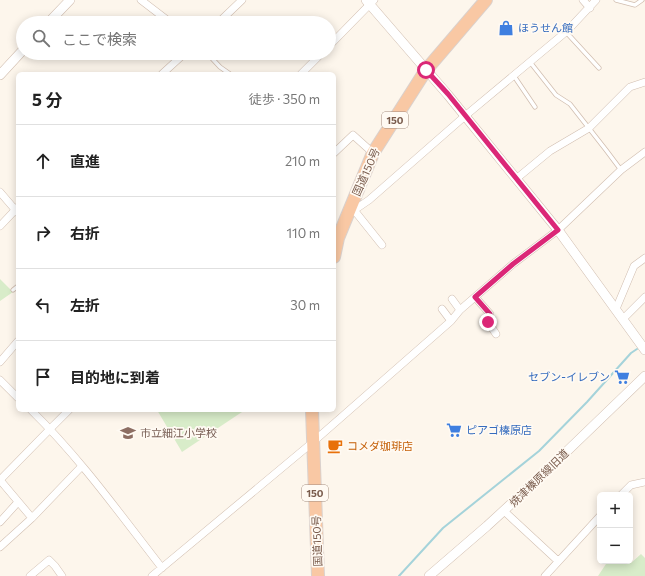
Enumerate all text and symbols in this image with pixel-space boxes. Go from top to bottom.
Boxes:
search box [16,16,336,60]
shop icon: ほうせん館 [497,19,515,37]
place label: ほうせん館 [518,21,573,34]
icon: search [30,27,52,49]
text: ここで検索 [62,30,137,48]
route start [417,61,435,79]
text: 5 分 [32,89,62,110]
text: 徒歩 · 350 m [249,91,320,107]
road number: 150 [382,112,408,128]
street label: 国道150号 [349,146,382,198]
icon: ahead [32,150,54,172]
text: 直進 [70,152,100,170]
text: 210 m [285,153,320,169]
icon: right [32,222,54,244]
text: 右折 [70,224,100,242]
text: 110 m [287,225,320,241]
icon: left [32,294,54,316]
text: 左折 [70,296,100,314]
text: 30 m [290,297,320,313]
route end [479,313,497,331]
icon: arrive [32,366,54,388]
text: 目的地に到着 [70,368,160,386]
supermarket icon: セブン-イレブン [613,368,631,386]
place label: セブン-イレブン [528,370,610,383]
supermarket icon: ピアゴ榛原店 [445,421,463,439]
place label: ピアゴ榛原店 [466,423,532,436]
school or university icon: 市立細江小学校 [119,424,137,442]
place label: 市立細江小学校 [140,426,217,439]
cafe icon: コメダ珈琲店 [326,437,344,455]
place label: コメダ珈琲店 [347,439,413,452]
street label: 焼津榛原線旧道 [506,446,571,509]
road number: 150 [302,485,328,501]
map controls [597,492,633,564]
button: + [597,492,633,528]
street label: 国道150号 [309,515,324,567]
button: − [597,528,633,564]

